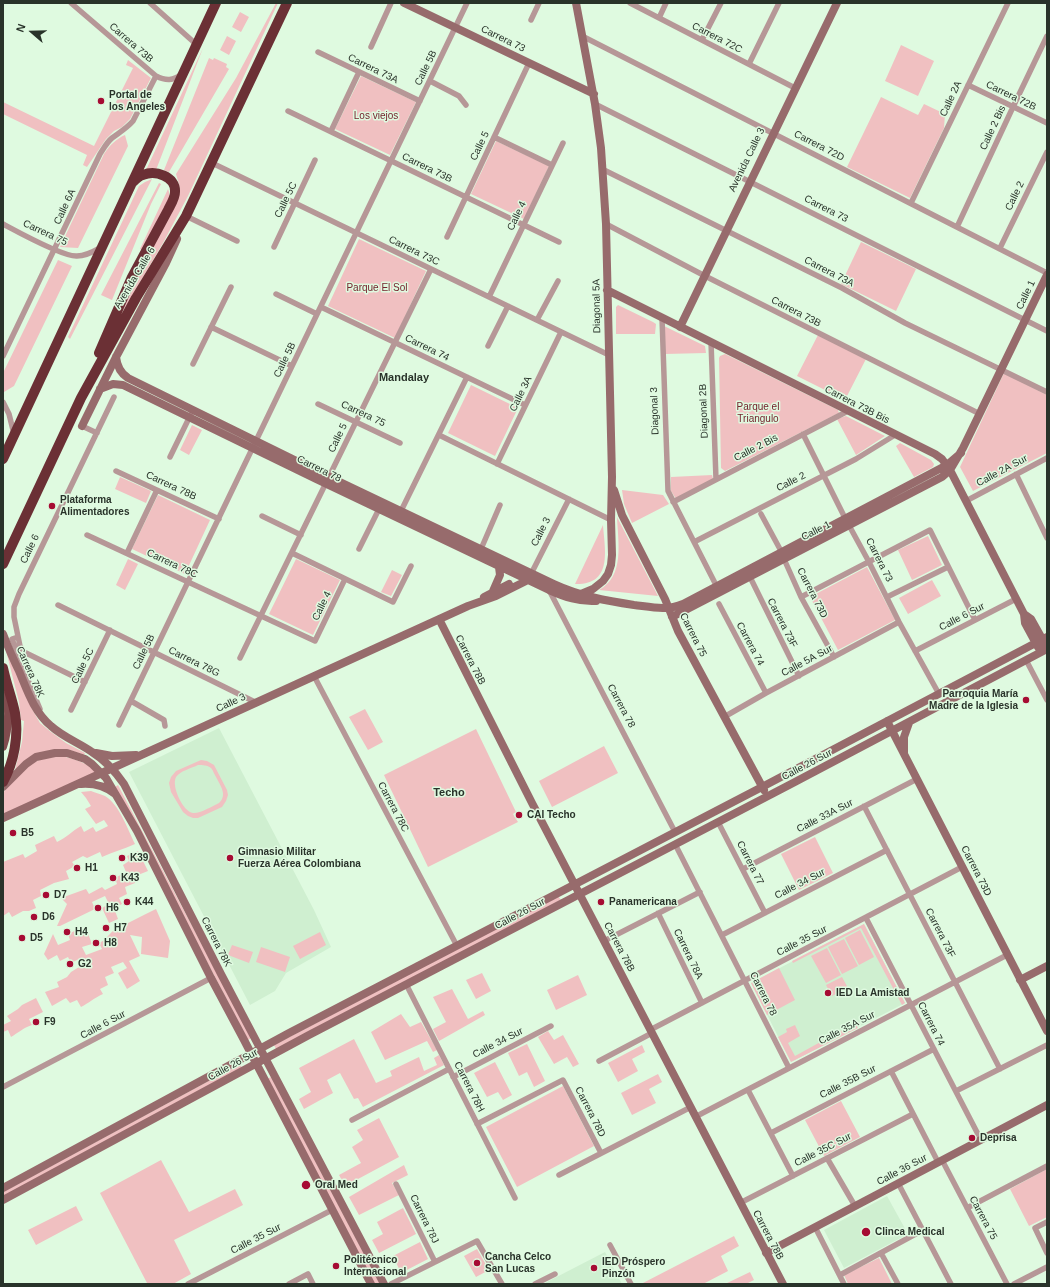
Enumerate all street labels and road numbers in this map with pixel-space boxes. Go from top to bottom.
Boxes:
street label: Carrera 72C [690,20,744,56]
street label: Carrera 73B [107,21,155,65]
street label: Carrera 73 [479,23,527,55]
street label: Calle 5B [412,48,440,88]
street label: Carrera 73A [346,52,400,86]
street label: Calle 2A [938,79,964,119]
street label: Carrera 72B [984,79,1038,113]
street label: Calle 2 Bis [977,104,1009,152]
street label: Avenida Calle 3 [726,126,768,194]
street label: Carrera 72D [792,128,846,164]
street label: Calle 5 [468,129,492,163]
street label: Carrera 73B [400,151,454,185]
street label: Calle 2 [1003,179,1027,213]
street label: Calle 5C [272,180,300,220]
street label: Calle 6A [52,187,78,227]
street label: Carrera 73 [802,193,850,225]
street label: Calle 4 [505,199,529,233]
street label: Carrera 75 [21,217,69,249]
street label: Carrera 73C [387,234,441,268]
street label: Avenida Calle 6 [112,245,158,311]
street label: Carrera 73A [802,254,856,290]
street label: Calle 1 [1014,278,1038,312]
street label: Diagonal 5A [591,279,603,333]
street label: Carrera 73B [769,294,823,330]
street label: Carrera 74 [403,332,451,364]
street label: Calle 5B [271,340,299,380]
street label: Calle 3A [507,374,535,414]
street label: Diagonal 2B [697,384,711,438]
street label: Carrera 73B Bis [823,384,891,426]
street label: Diagonal 3 [648,387,662,435]
street label: Carrera 75 [339,398,387,430]
street label: Calle 5 [326,421,350,455]
street label: Calle 2 Bis [732,432,780,464]
street label: Carrera 78 [295,453,343,485]
street label: Calle 2A Sur [974,453,1030,489]
street label: Carrera 78B [144,469,198,503]
street label: Calle 2 [774,470,808,494]
street label: Calle 3 [529,515,553,549]
street label: Calle 1 [799,519,833,543]
street label: Calle 6 [18,532,42,566]
street label: Carrera 73 [863,536,895,584]
street label: Carrera 78C [145,547,199,581]
street label: Carrera 73D [794,566,830,620]
street label: Calle 4 [310,589,334,623]
street label: Carrera 73F [764,596,800,650]
street label: Calle 6 Sur [937,600,987,634]
street label: Carrera 75 [677,611,709,659]
street label: Carrera 74 [733,620,767,668]
street label: Calle 5B [130,632,158,672]
street label: Carrera 78B [452,633,488,687]
street label: Calle 5A Sur [779,643,835,679]
street label: Carrera 78G [166,644,222,680]
street label: Carrera 78K [13,645,47,699]
street label: Calle 5C [69,646,97,686]
street label: Carrera 78 [604,682,638,730]
street label: Calle 3 [214,691,248,715]
street label: Calle 26 Sur [780,747,834,783]
street label: Carrera 78C [375,780,411,834]
street label: Calle 33A Sur [795,797,855,835]
street label: Carrera 77 [734,839,766,887]
street label: Carrera 73D [958,844,994,898]
street label: Calle 34 Sur [773,866,827,902]
street label: Calle 26 Sur [493,896,547,932]
street label: Carrera 73F [922,906,958,960]
street label: Carrera 78K [198,915,234,969]
street label: Carrera 78B [601,920,637,974]
street label: Calle 35 Sur [775,923,829,959]
street label: Carrera 78A [671,927,705,981]
street label: Carrera 78 [747,970,779,1018]
street label: Carrera 74 [915,1000,947,1048]
street label: Calle 6 Sur [78,1008,128,1042]
street label: Calle 35A Sur [817,1009,877,1047]
street label: Calle 34 Sur [471,1025,525,1061]
street label: Calle 26 Sur [206,1046,260,1084]
street label: Carrera 78H [451,1060,487,1114]
street label: Calle 35B Sur [818,1063,878,1101]
street label: Carrera 78D [572,1085,608,1139]
street label: Calle 35C Sur [793,1131,853,1169]
street label: Calle 36 Sur [875,1152,929,1188]
street label: Carrera 78J [407,1193,441,1245]
street label: Carrera 75 [966,1194,1000,1242]
street label: Carrera 78B [750,1208,786,1262]
street label: Calle 35 Sur [229,1221,283,1257]

